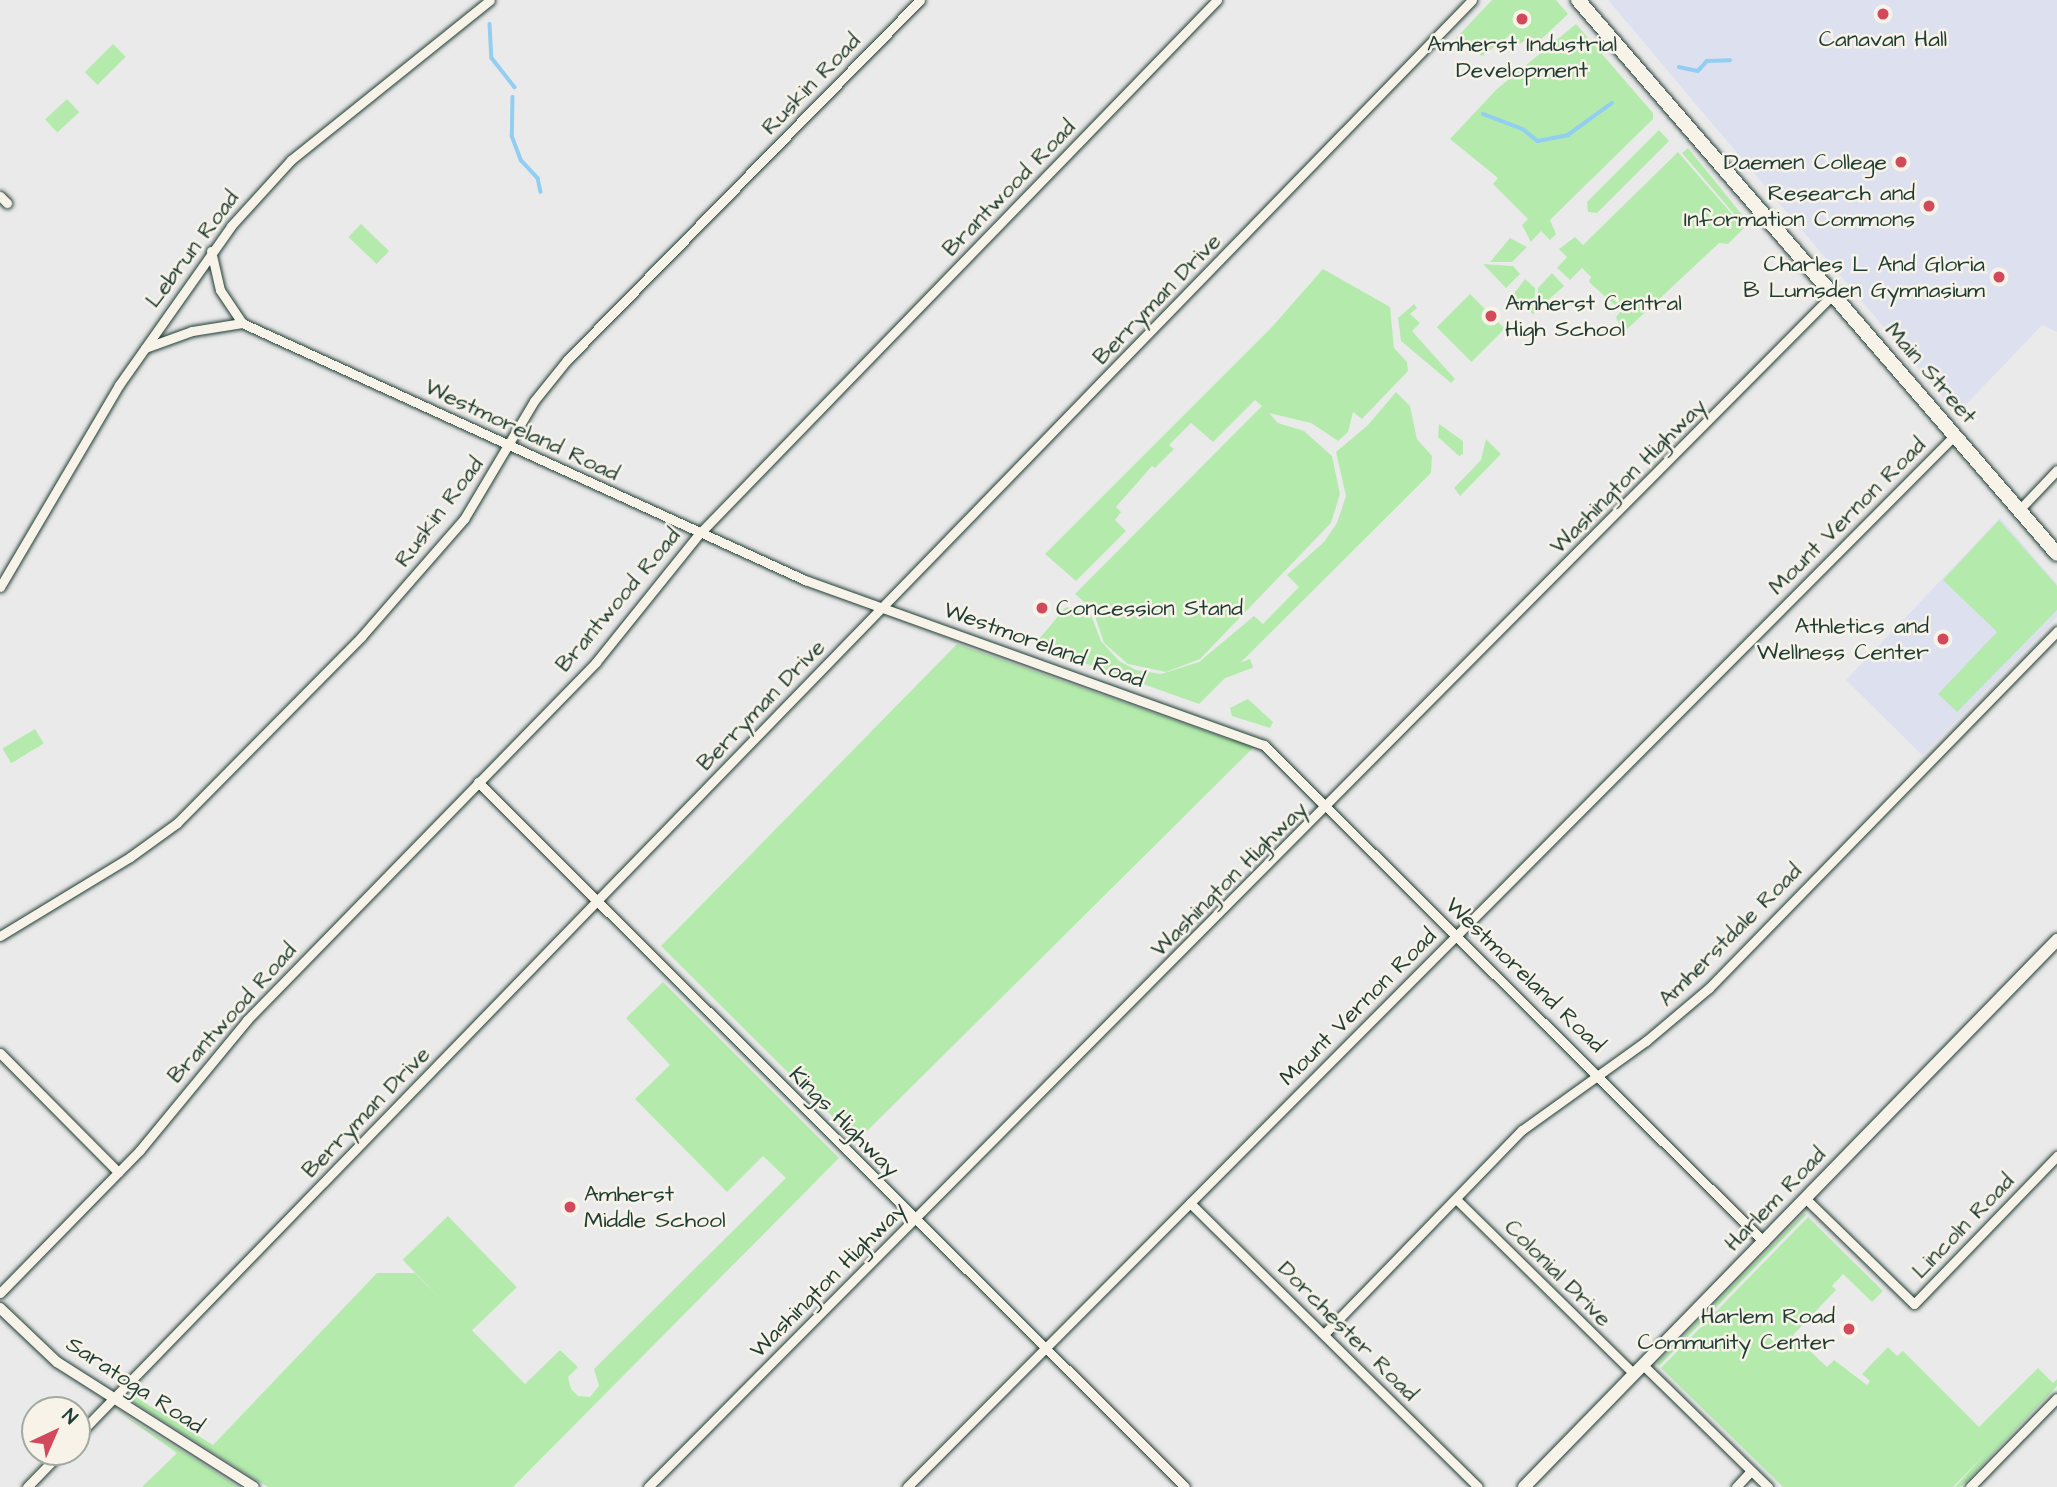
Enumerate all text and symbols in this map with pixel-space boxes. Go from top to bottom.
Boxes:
marker: Canavan Hall [1875,6,1891,22]
marker: Amherst Industrial Development [1514,11,1530,27]
place label: Canavan Hall [1819,25,1947,53]
street label: Ruskin Road [756,27,866,141]
place label: Amherst Industrial Development [1427,30,1617,84]
street label: Brantwood Road [937,114,1081,262]
place label: Daemen College [1724,148,1887,176]
marker: Daemen College [1893,154,1909,170]
place label: Research and Information Commons [1684,179,1915,233]
street label: Lebrun Road [139,185,245,313]
marker: Research and Information Commons [1921,198,1937,214]
street label: Berryman Drive [1087,227,1227,371]
place label: Charles L And Gloria B Lumsden Gymnasium [1743,250,1985,304]
marker: Charles L And Gloria B Lumsden Gymnasium [1991,269,2007,285]
place label: Amherst Central High School [1505,289,1682,343]
marker: Amherst Central High School [1483,308,1499,324]
street label: Main Street [1879,316,1983,430]
street label: Westmoreland Road [420,373,624,487]
street label: Washington Highway [1544,392,1712,560]
street label: Mount Vernon Road [1763,432,1931,600]
street label: Ruskin Road [389,451,489,573]
street label: Brantwood Road [550,522,686,678]
place label: Concession Stand [1056,594,1243,622]
street label: Westmoreland Road [940,596,1148,694]
marker: Concession Stand [1034,600,1050,616]
place label: Athletics and Wellness Center [1757,612,1929,666]
marker: Athletics and Wellness Center [1935,631,1951,647]
street label: Berryman Drive [691,633,831,777]
street label: Washington Highway [1145,795,1313,963]
street label: Amherstdale Road [1653,858,1807,1012]
street label: Westmoreland Road [1439,892,1611,1058]
street label: Mount Vernon Road [1274,923,1442,1091]
street label: Brantwood Road [162,937,302,1089]
street label: Berryman Drive [296,1040,436,1184]
street label: Kings Highway [783,1061,905,1183]
street label: Harlem Road [1718,1141,1832,1257]
street label: Lincoln Road [1906,1168,2020,1284]
place label: Amherst Middle School [584,1180,726,1234]
street label: Washington Highway [744,1196,912,1364]
marker: Amherst Middle School [562,1199,578,1215]
street label: Colonial Drive [1498,1213,1618,1333]
street label: Dorchester Road [1272,1255,1424,1407]
place label: Harlem Road Community Center [1638,1302,1835,1356]
marker: Harlem Road Community Center [1841,1321,1857,1337]
street label: Saratoga Road [61,1330,209,1440]
north arrow [21,1396,91,1466]
text: N [56,1403,83,1431]

